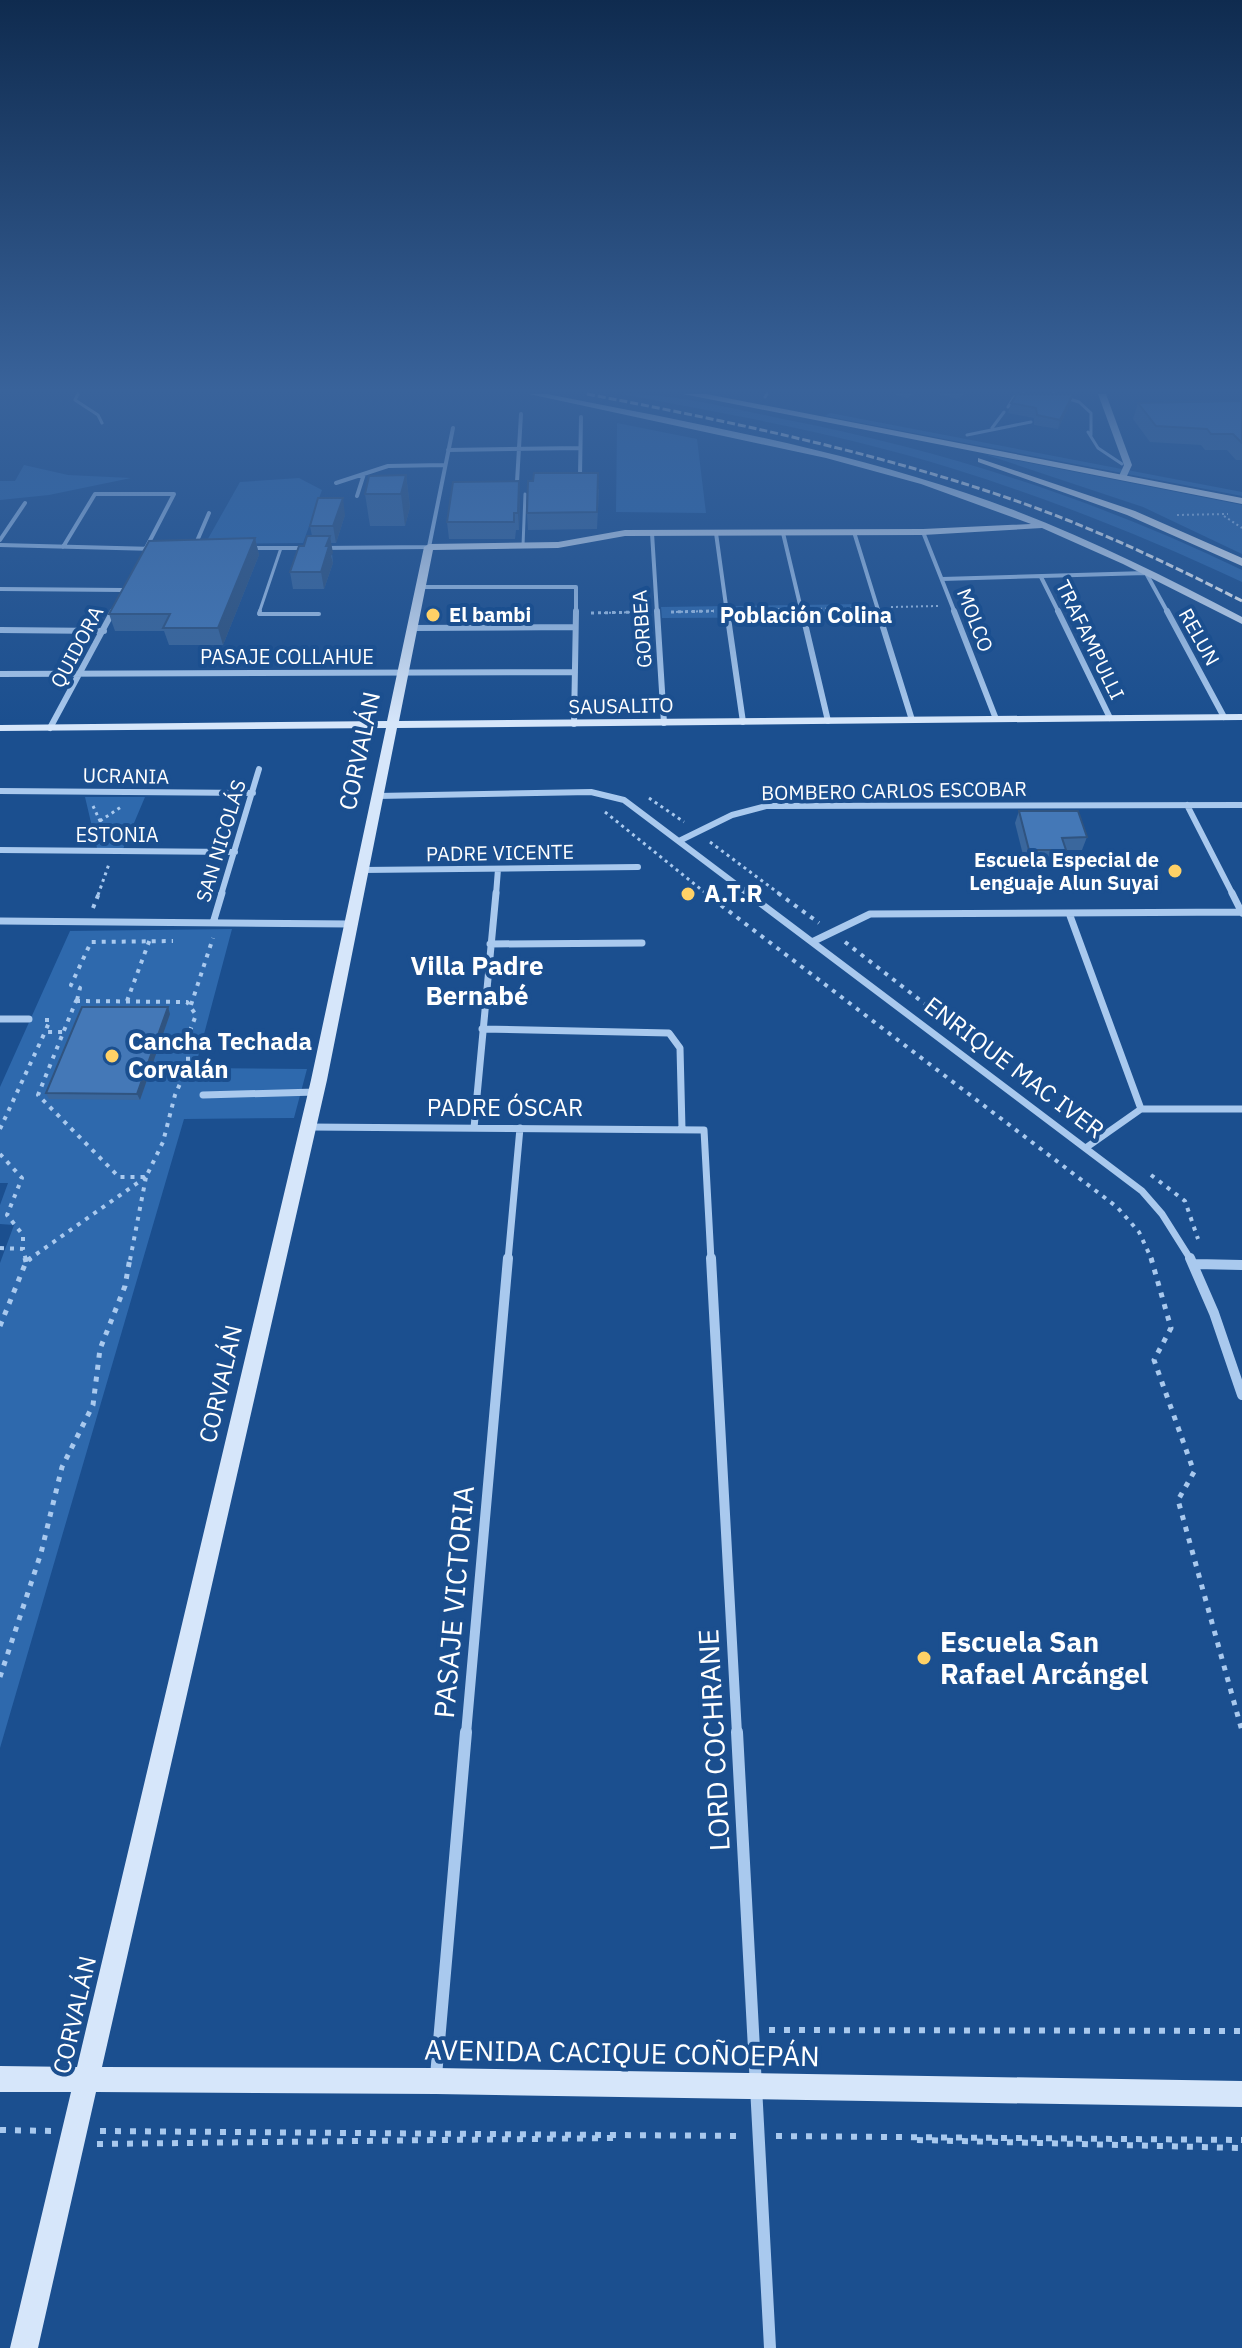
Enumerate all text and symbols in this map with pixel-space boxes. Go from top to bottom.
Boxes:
street label: TRAFAMPULLI [1050,575,1131,704]
street label: MOLCO [951,584,1000,656]
street label: GORBEA [625,589,658,669]
district label: Población Colina [720,600,892,629]
street label: QUIDORA [44,601,109,692]
place label: El bambi [449,601,531,628]
street label: RELUN [1173,603,1226,670]
marker: El bambi [424,606,442,624]
street label: PASAJE COLLAHUE [200,643,374,670]
street label: CORVALÁN [331,689,387,813]
street label: SAUSALITO [568,691,674,720]
street label: UCRANIA [82,761,170,790]
street label: BOMBERO CARLOS ESCOBAR [761,775,1027,806]
street label: SAN NICOLÁS [189,776,252,905]
street label: ESTONIA [75,821,159,848]
street label: PADRE VICENTE [426,838,574,867]
place label: Escuela Especial de Lenguaje Alun Suyai [969,846,1159,896]
marker: Escuela Especial de Lenguaje Alun Suyai [1166,862,1184,880]
place label: A.T.R [704,877,763,909]
marker: A.T.R [679,885,697,903]
district label: Villa Padre Bernabé [410,948,544,1012]
street label: ENRIQUE MAC IVER [918,989,1111,1145]
place label: Cancha Techada Corvalán [128,1025,312,1085]
marker: Cancha Techada Corvalán [103,1047,121,1065]
street label: PADRE ÓSCAR [427,1091,583,1123]
street label: CORVALÁN [191,1322,249,1446]
street label: PASAJE VICTORIA [425,1484,482,1720]
place label: Escuela San Rafael Arcángel [940,1623,1148,1692]
street label: LORD COCHRANE [689,1628,738,1852]
marker: Escuela San Rafael Arcángel [915,1649,933,1667]
street label: CORVALÁN [45,1953,103,2077]
street label: AVENIDA CACIQUE COÑOEPÁN [424,2031,820,2074]

